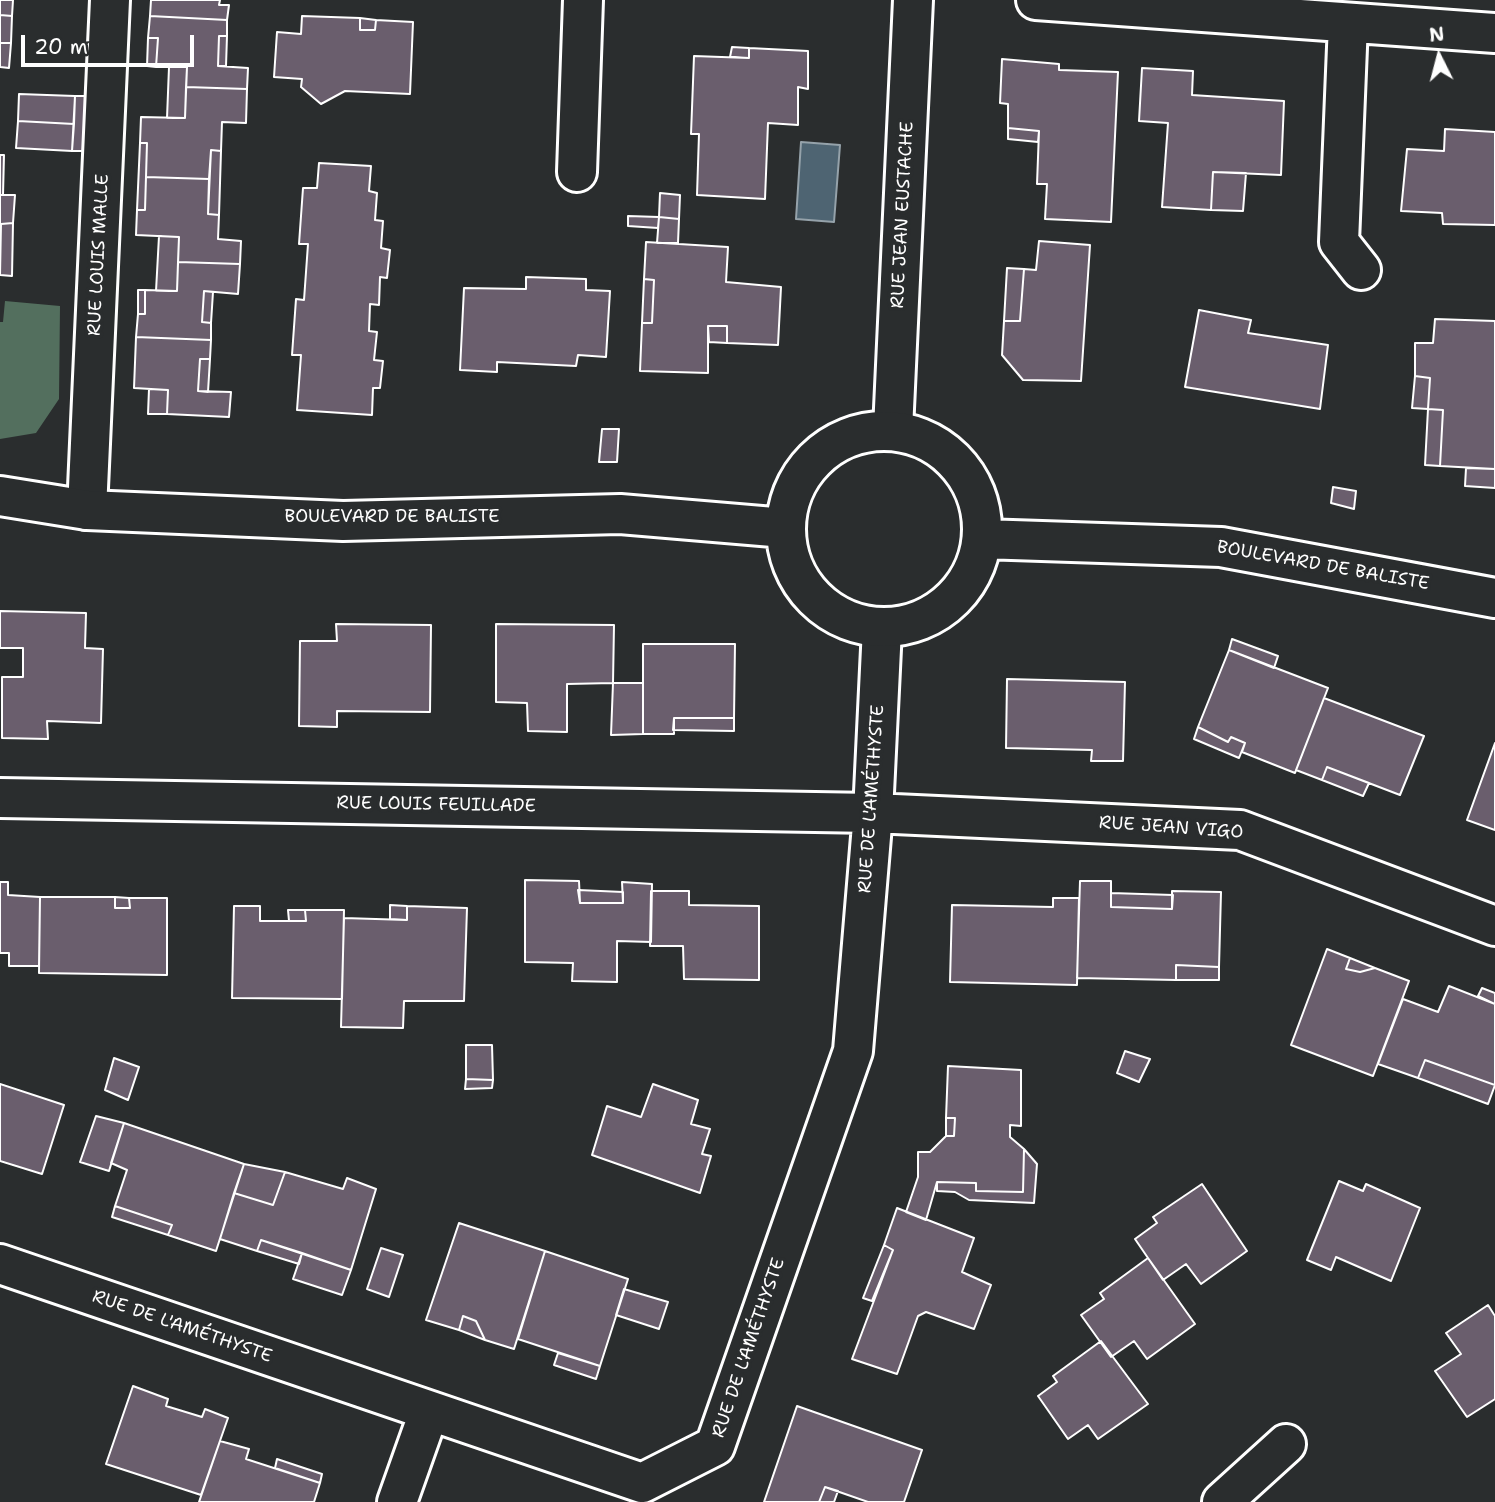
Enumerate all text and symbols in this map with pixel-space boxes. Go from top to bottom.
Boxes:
scale bar [24,21,198,65]
north arrow [1404,21,1474,91]
text: N [1428,21,1446,48]
text: 20 m [34,33,88,61]
street label: RUE JEAN EUSTACHE [887,121,919,309]
street label: RUE LOUIS MALLE [84,174,114,336]
street label: BOULEVARD DE BALISTE [285,506,499,528]
street label: BOULEVARD DE BALISTE [1215,537,1431,595]
street label: RUE DE L'AMÉTHYSTE [855,704,889,894]
street label: RUE LOUIS FEUILLADE [336,792,536,818]
street label: RUE JEAN VIGO [1098,812,1244,844]
street label: RUE DE L'AMÉTHYSTE [708,1255,790,1441]
street label: RUE DE L'AMÉTHYSTE [89,1286,275,1368]

